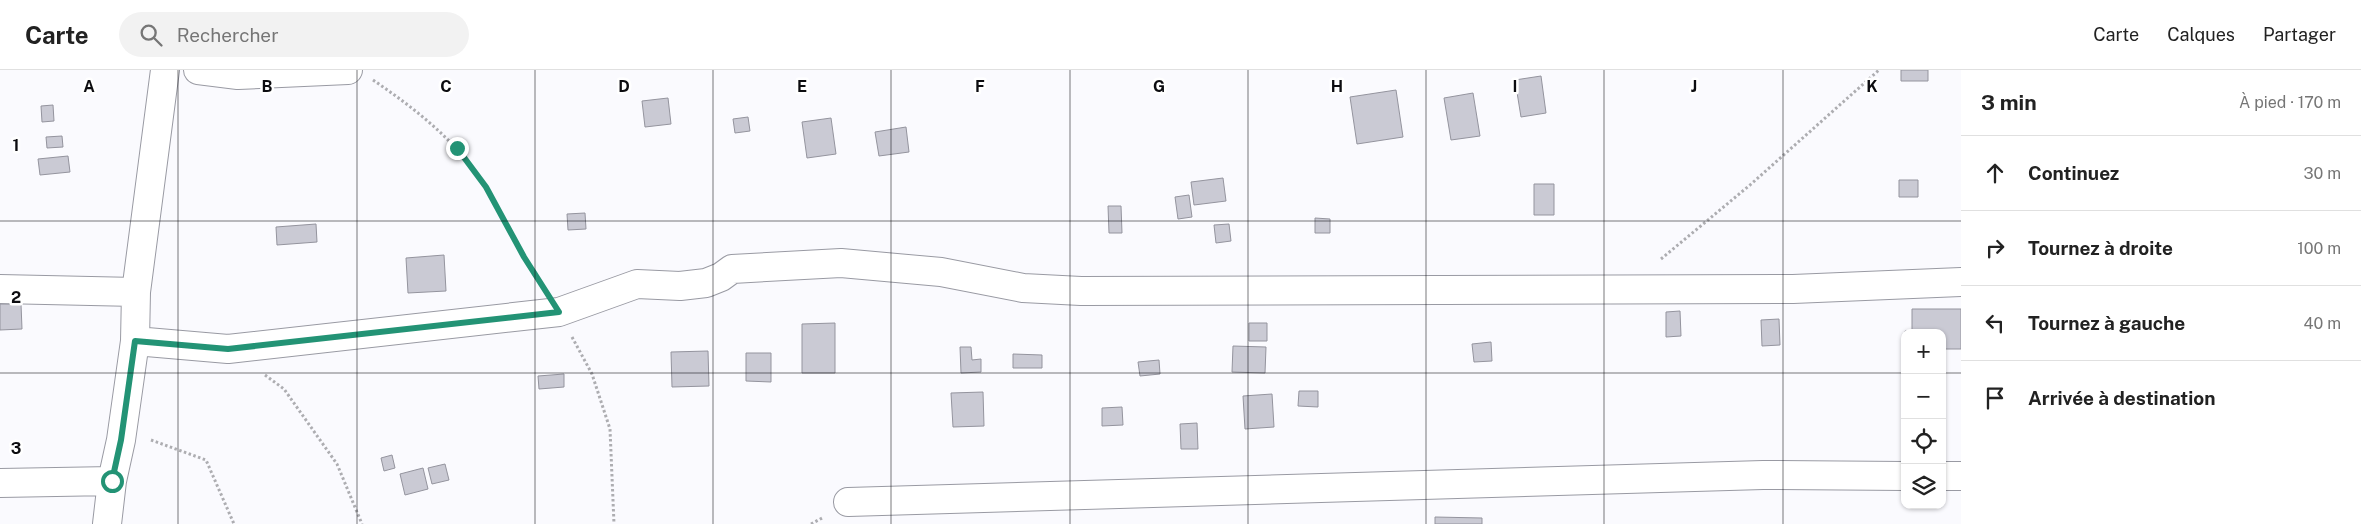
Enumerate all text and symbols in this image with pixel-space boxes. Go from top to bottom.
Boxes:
search box [119,12,469,57]
text: Carte [25,21,89,49]
icon: search [137,21,165,49]
text: Rechercher [177,24,279,46]
text: Carte [2093,24,2139,45]
text: Calques [2167,24,2235,45]
text: Partager [2263,24,2336,45]
text: A [83,77,95,96]
text: B [262,77,273,96]
text: C [440,77,452,96]
text: D [618,77,630,96]
text: E [797,77,807,96]
text: F [975,77,985,96]
text: G [1153,77,1165,96]
text: H [1331,77,1343,96]
text: I [1513,77,1517,96]
text: J [1691,77,1697,96]
text: K [1866,77,1878,96]
text: 3 min [1981,90,2037,115]
text: À pied · 170 m [2239,93,2341,112]
text: 1 [13,136,19,155]
route end [446,137,469,160]
icon: ahead [1981,159,2009,187]
text: Continuez [2028,162,2119,184]
text: 30 m [2304,164,2341,183]
icon: right [1981,234,2009,262]
text: Tournez à droite [2028,237,2173,259]
text: 100 m [2297,239,2341,258]
text: 2 [11,288,21,307]
icon: left [1981,309,2009,337]
text: Tournez à gauche [2028,312,2185,334]
text: 40 m [2303,314,2341,333]
map controls [1901,329,1946,509]
button: + [1901,329,1946,374]
button: − [1901,374,1946,419]
icon: arrive [1981,384,2009,412]
text: Arrivée à destination [2028,387,2216,409]
button: locate [1901,419,1946,464]
text: 3 [11,439,21,458]
button: layers [1901,464,1946,509]
route start [101,470,124,493]

